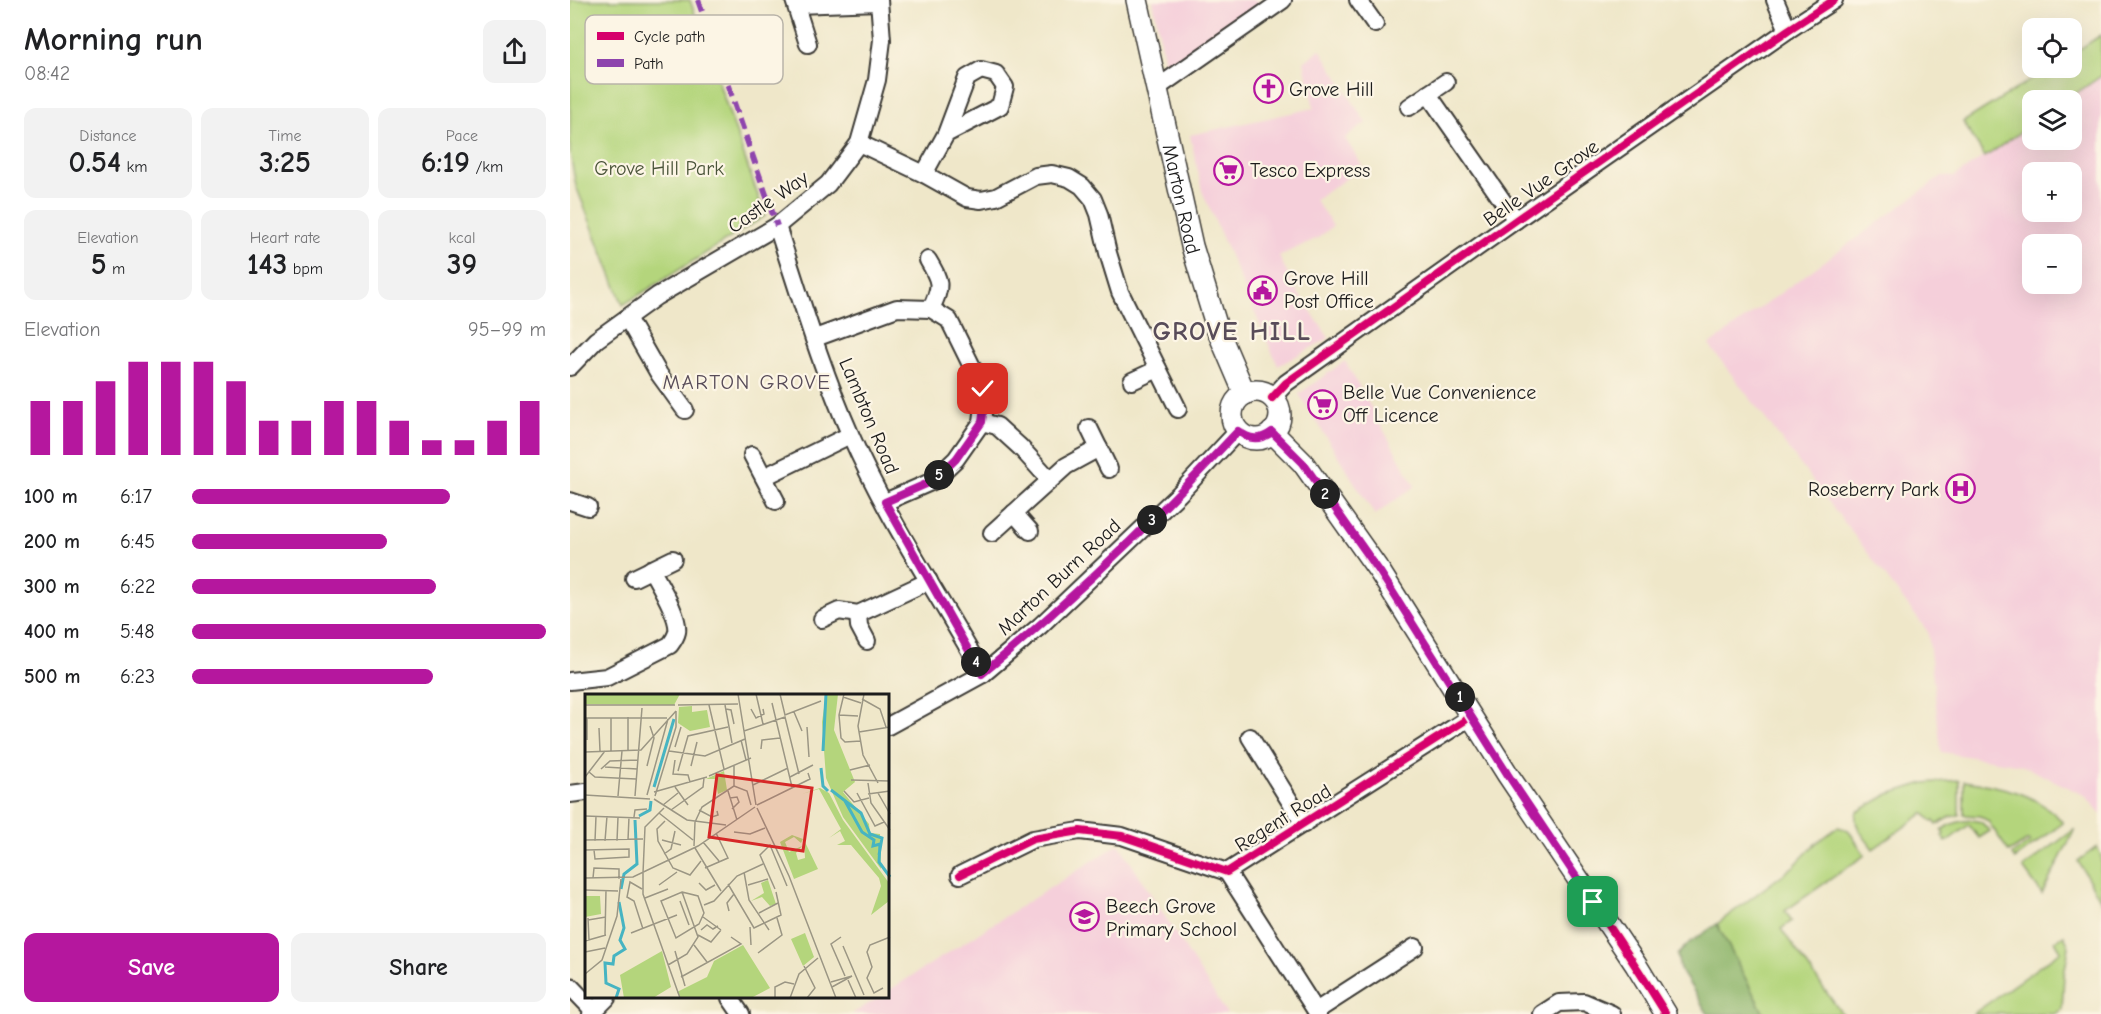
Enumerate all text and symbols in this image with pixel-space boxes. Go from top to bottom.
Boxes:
legend [585,15,783,84]
map controls [2022,18,2082,294]
button: locate [2022,18,2082,78]
text: Morning run [24,20,203,58]
button: share [483,20,546,83]
text: Cycle path [634,28,705,46]
text: Path [634,55,664,73]
text: 08:42 [24,62,70,85]
church icon: Grove Hill [1252,73,1284,105]
place label: Grove Hill [1289,78,1374,101]
button: layers [2022,90,2082,150]
text: Distance [79,127,137,145]
text: Time [268,127,302,145]
text: Pace [446,127,478,145]
street label: Belle Vue Grove [1479,135,1603,231]
street label: Marton Road [1158,142,1205,257]
text: 0.54 [69,145,121,180]
text: 3:25 [259,145,311,180]
text: 6:19 [421,145,470,180]
supermarket icon: Tesco Express [1213,154,1245,186]
park label: Grove Hill Park [594,157,724,180]
text: km [121,158,147,176]
text: /km [470,158,503,176]
place label: Tesco Express [1250,159,1370,182]
button: + [2022,162,2082,222]
street label: Castle Way [723,166,813,238]
text: Elevation [77,229,139,247]
text: Heart rate [250,229,320,247]
text: kcal [449,229,475,247]
button: − [2022,234,2082,294]
text: 5 [91,247,107,282]
text: 143 [247,247,287,282]
text: 39 [447,247,477,282]
text: m [107,260,125,278]
text: bpm [287,260,323,278]
place label: Grove Hill Post Office [1284,267,1374,313]
public building icon: Grove Hill Post Office [1247,274,1279,306]
district label: GROVE HILL [1152,317,1312,347]
text: Elevation [24,318,101,341]
text: 95–99 m [468,318,546,341]
street label: Lambton Road [834,355,904,477]
pin [957,363,1008,414]
district label: MARTON GROVE [663,370,832,394]
icon: check [966,372,999,405]
place label: Belle Vue Convenience Off Licence [1343,381,1536,427]
supermarket icon: Belle Vue Convenience Off Licence [1306,388,1338,420]
pin: 5 [924,460,954,490]
text: 5 [935,466,943,484]
hospital icon: Roseberry Park [1944,473,1976,505]
place label: Roseberry Park [1808,478,1939,501]
pin: 2 [1310,479,1340,509]
text: 100 m [24,485,78,508]
text: 6:17 [120,485,152,508]
text: 2 [1321,485,1329,503]
pin: 3 [1137,505,1167,535]
text: 3 [1148,511,1156,529]
street label: Marton Burn Road [993,514,1125,640]
text: 200 m [24,530,80,553]
text: 6:45 [120,530,155,553]
text: 300 m [24,575,80,598]
text: 6:22 [120,575,155,598]
text: 400 m [24,620,79,643]
text: 5:48 [120,620,154,643]
pin: 4 [961,647,991,677]
text: 4 [972,653,980,671]
text: 500 m [24,665,81,688]
text: 6:23 [120,665,155,688]
pin: 1 [1445,682,1475,712]
text: 1 [1457,688,1463,706]
inset map [585,694,890,999]
street label: Regent Road [1231,779,1335,857]
pin [1567,876,1618,927]
icon: arrive [1576,885,1609,918]
place label: Beech Grove Primary School [1106,895,1237,941]
school or university icon: Beech Grove Primary School [1069,901,1101,933]
button: Save [24,933,279,1002]
button: Share [291,933,546,1002]

